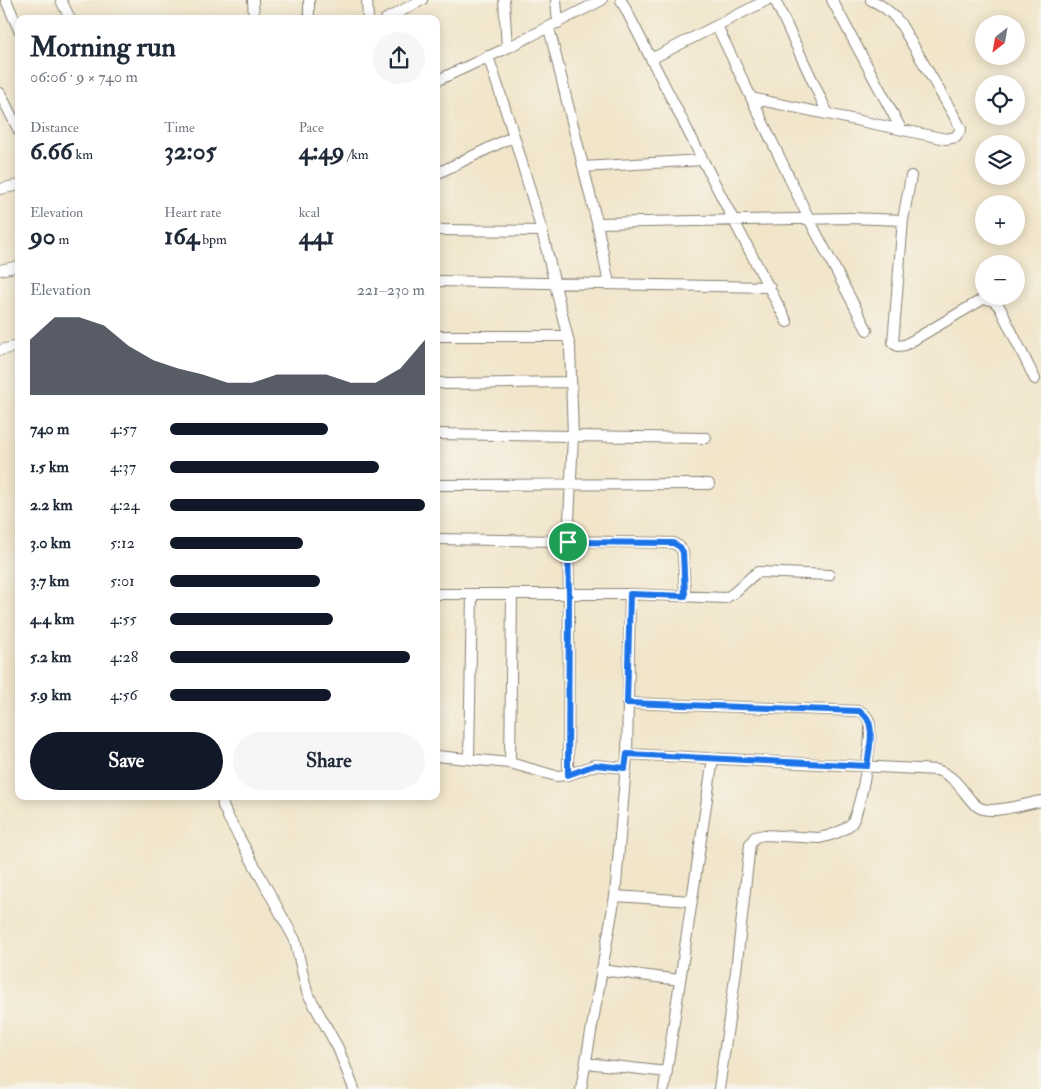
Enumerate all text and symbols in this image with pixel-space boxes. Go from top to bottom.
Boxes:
north arrow [975,15,1025,65]
map controls [975,15,1025,305]
text: Morning run [30,30,176,65]
button: share [373,32,425,84]
text: 06:06 · 9 × 740 m [30,67,138,87]
button: locate [975,75,1025,125]
text: Distance [30,119,79,136]
text: Time [164,119,195,136]
text: Pace [299,119,324,136]
button: layers [975,135,1025,185]
text: 6.66 [30,136,73,167]
text: 32:05 [164,136,217,167]
text: 4:49 [299,136,345,167]
text: km [73,146,93,163]
text: /km [345,146,369,163]
button: + [975,195,1025,245]
text: Elevation [30,204,83,221]
text: Heart rate [164,204,221,221]
text: kcal [299,204,320,221]
text: 90 [30,221,56,252]
text: 164 [164,221,199,252]
text: 441 [299,221,335,252]
text: m [56,231,69,248]
text: bpm [199,231,227,248]
button: − [975,255,1025,305]
text: Elevation [30,280,91,300]
text: 221–230 m [357,280,425,300]
text: 740 m [30,419,70,439]
text: 4:57 [110,419,137,439]
text: 1.5 km [30,457,69,477]
text: 4:37 [110,457,136,477]
text: 2.2 km [30,495,73,515]
text: 4:24 [110,495,139,515]
pin [547,521,589,563]
icon: arrive [554,528,582,556]
text: 3.0 km [30,533,71,553]
text: 5:12 [110,533,135,553]
text: 3.7 km [30,571,69,591]
text: 5:01 [110,571,135,591]
text: 4.4 km [30,609,74,629]
text: 4:55 [110,609,137,629]
text: 5.2 km [30,647,71,667]
text: 4:28 [110,647,138,667]
text: 5.9 km [30,685,71,705]
text: 4:56 [110,685,138,705]
button: Save [30,732,223,790]
button: Share [233,732,425,790]

